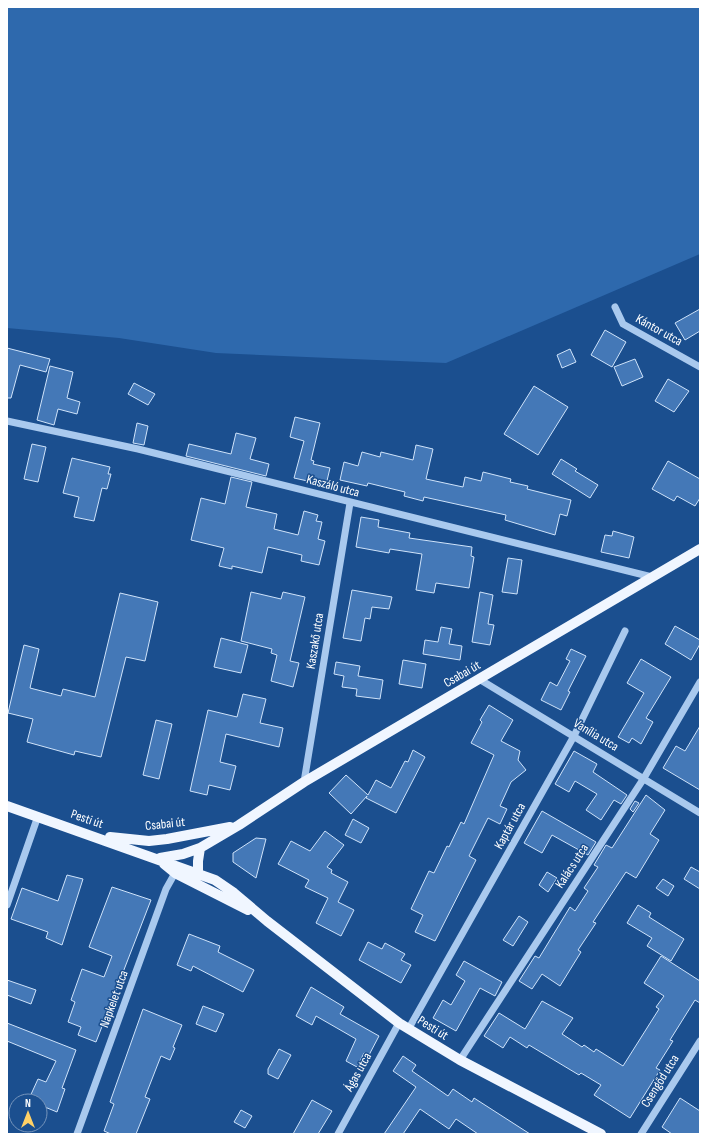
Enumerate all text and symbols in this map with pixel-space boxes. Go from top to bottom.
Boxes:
street label: Kántor utca [633,311,685,349]
street label: Kaszáló utca [305,471,361,501]
street label: Kaszakő utca [303,612,327,670]
street label: Csabai út [441,657,483,691]
street label: Vanília utca [570,715,622,755]
street label: Kaptár utca [491,800,529,852]
street label: Pesti út [69,806,105,832]
street label: Csabai út [144,814,186,834]
street label: Kalács utca [552,841,592,891]
street label: Napkelet utca [96,968,132,1030]
street label: Pesti út [415,1012,451,1044]
street label: Ágas utca [340,1050,375,1095]
street label: Csengőd utca [638,1052,682,1110]
north arrow [8,1093,48,1133]
text: N [25,1097,31,1110]

